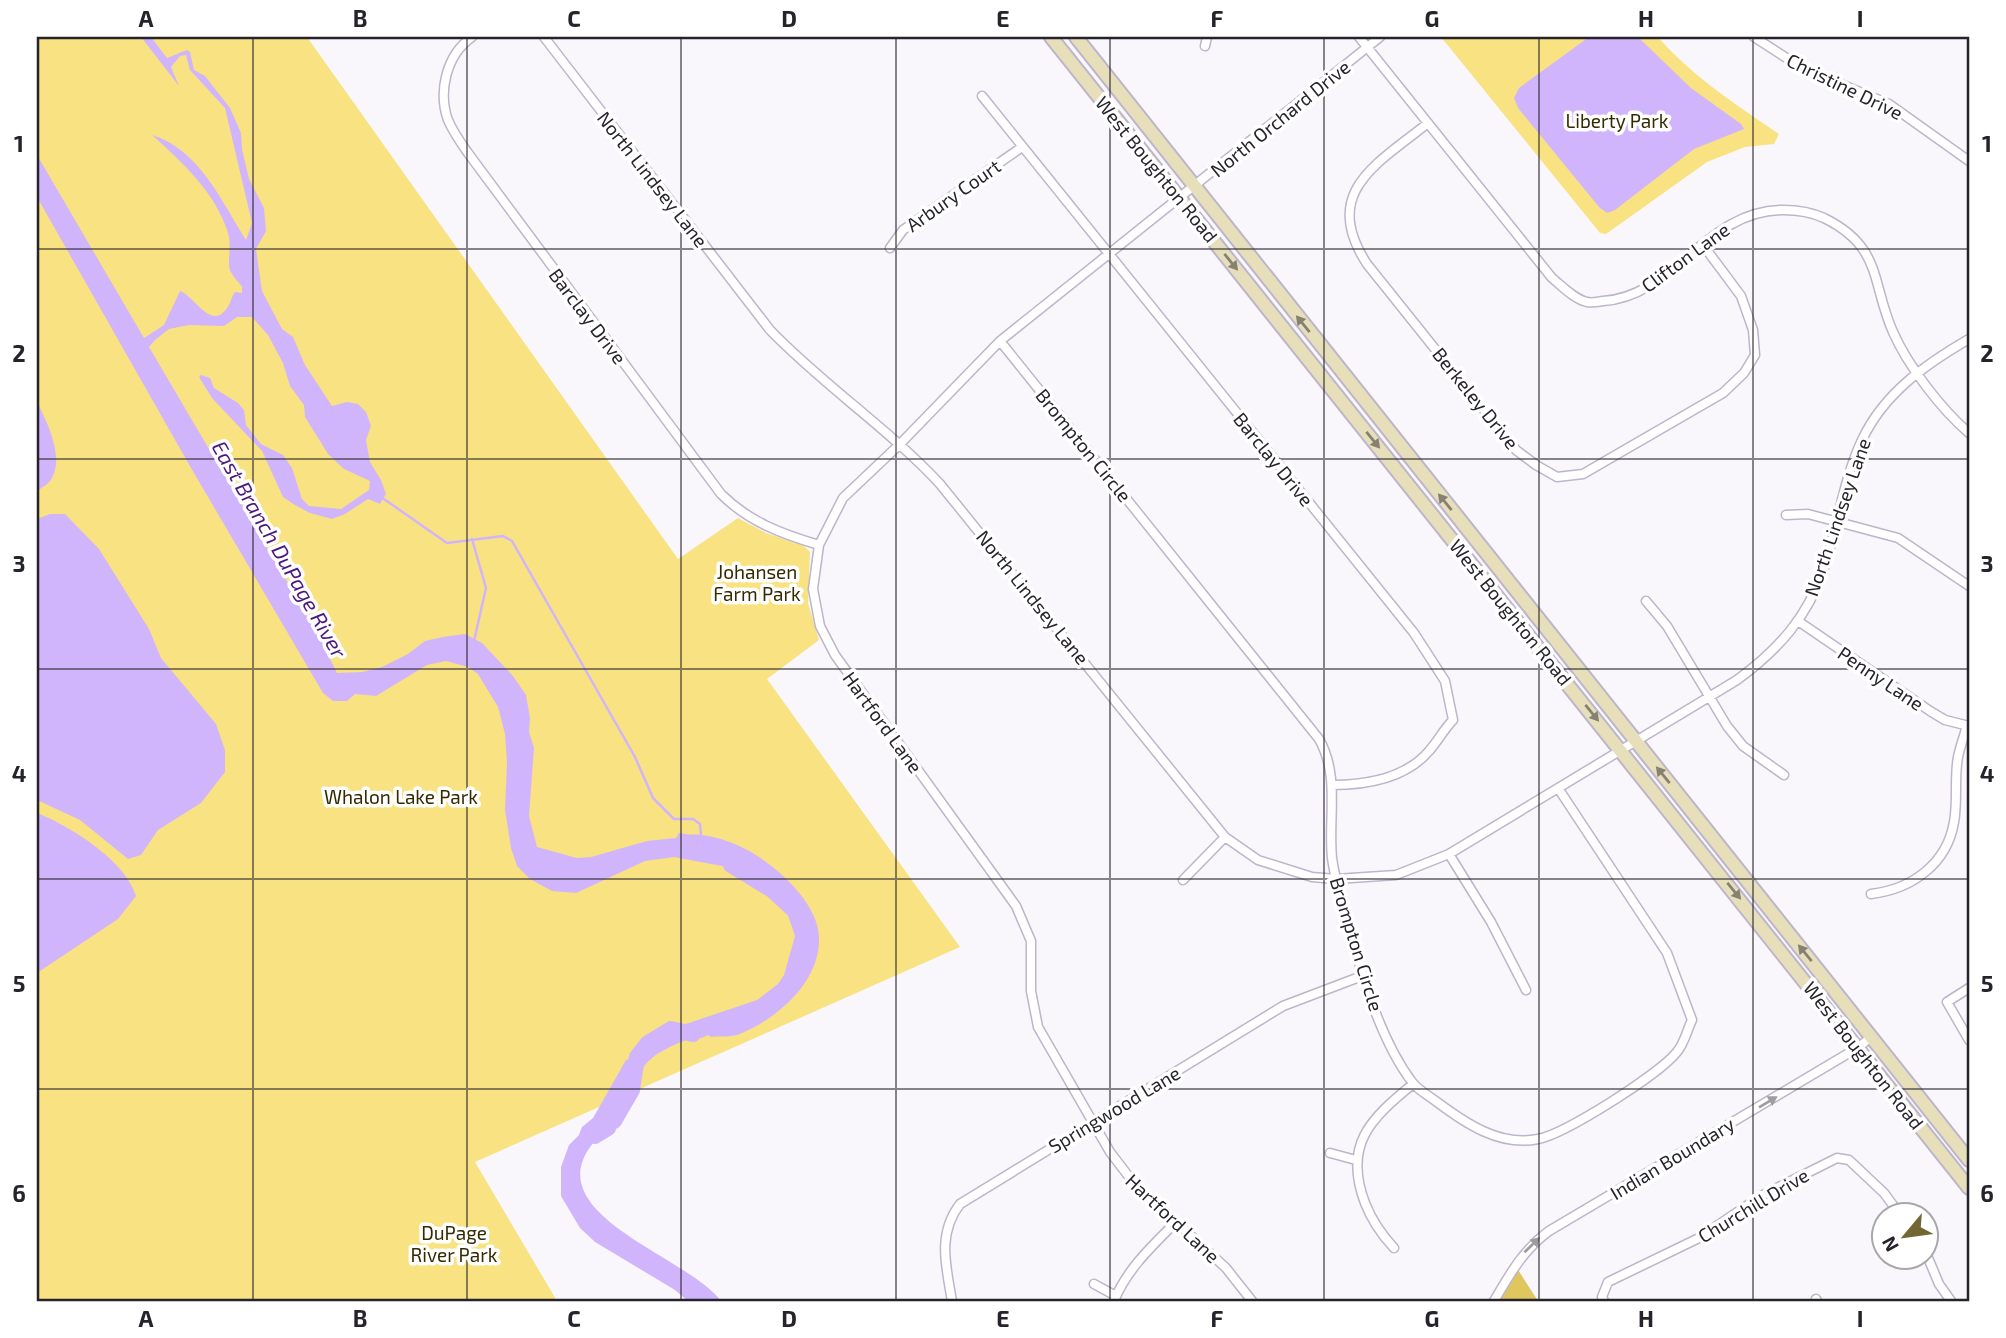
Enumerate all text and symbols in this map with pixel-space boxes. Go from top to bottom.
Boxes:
text: A [138,4,154,32]
text: B [353,4,367,32]
text: C [567,4,581,32]
text: D [781,4,797,32]
text: E [996,4,1010,32]
text: F [1211,4,1224,32]
text: G [1425,4,1439,32]
text: H [1638,4,1654,32]
text: I [1857,4,1863,32]
street label: Christine Drive [1783,48,1907,124]
street label: North Orchard Drive [1206,55,1354,181]
street label: West Boughton Road [1091,91,1223,247]
street label: North Lindsey Lane [593,107,713,251]
park label: Liberty Park [1565,109,1669,132]
text: 1 [14,129,24,157]
text: 1 [1982,129,1992,157]
street label: Arbury Court [901,154,1005,236]
street label: Clifton Lane [1637,217,1733,297]
one-way arrow [1224,253,1238,271]
street label: Barclay Drive [545,264,631,368]
one-way arrow [1296,315,1311,332]
text: 2 [12,339,26,367]
text: 2 [1980,339,1994,367]
street label: Berkeley Drive [1428,343,1524,453]
street label: Brompton Circle [1031,384,1137,506]
street label: Barclay Drive [1229,407,1319,511]
one-way arrow [1366,430,1381,448]
street label: North Lindsey Lane [1799,435,1875,599]
water label: East Branch DuPage River [208,436,353,662]
one-way arrow [1437,493,1452,511]
street label: North Lindsey Lane [972,525,1094,669]
street label: West Boughton Road [1445,534,1577,690]
text: 3 [12,549,26,577]
text: 3 [1980,549,1994,577]
park label: Johansen Farm Park [713,560,801,605]
street label: Penny Lane [1834,641,1928,715]
street label: Hartford Lane [838,667,928,777]
one-way arrow [1584,704,1599,722]
text: 4 [12,759,26,787]
text: 4 [1980,759,1994,787]
one-way arrow [1656,767,1671,784]
park label: Whalon Lake Park [324,785,478,808]
street label: Brompton Circle [1326,874,1388,1014]
one-way arrow [1726,882,1741,899]
one-way arrow [1799,944,1813,962]
text: 5 [13,969,25,997]
text: 5 [1981,969,1993,997]
street label: West Boughton Road [1799,977,1929,1133]
street label: Springwood Lane [1044,1061,1184,1157]
one-way arrow [1758,1095,1777,1108]
street label: Indian Boundary [1606,1112,1738,1204]
street label: Churchill Drive [1693,1163,1813,1247]
street label: Hartford Lane [1121,1169,1225,1267]
text: 6 [12,1179,26,1207]
text: 6 [1980,1179,1994,1207]
north arrow [1870,1202,1940,1272]
park label: DuPage River Park [411,1221,498,1266]
text: N [1876,1233,1903,1256]
one-way arrow [1523,1238,1540,1254]
text: A [138,1304,154,1332]
text: B [353,1304,367,1332]
text: C [567,1304,581,1332]
text: D [781,1304,797,1332]
text: E [996,1304,1010,1332]
text: F [1211,1304,1224,1332]
text: G [1425,1304,1439,1332]
text: H [1638,1304,1654,1332]
text: I [1857,1304,1863,1332]

